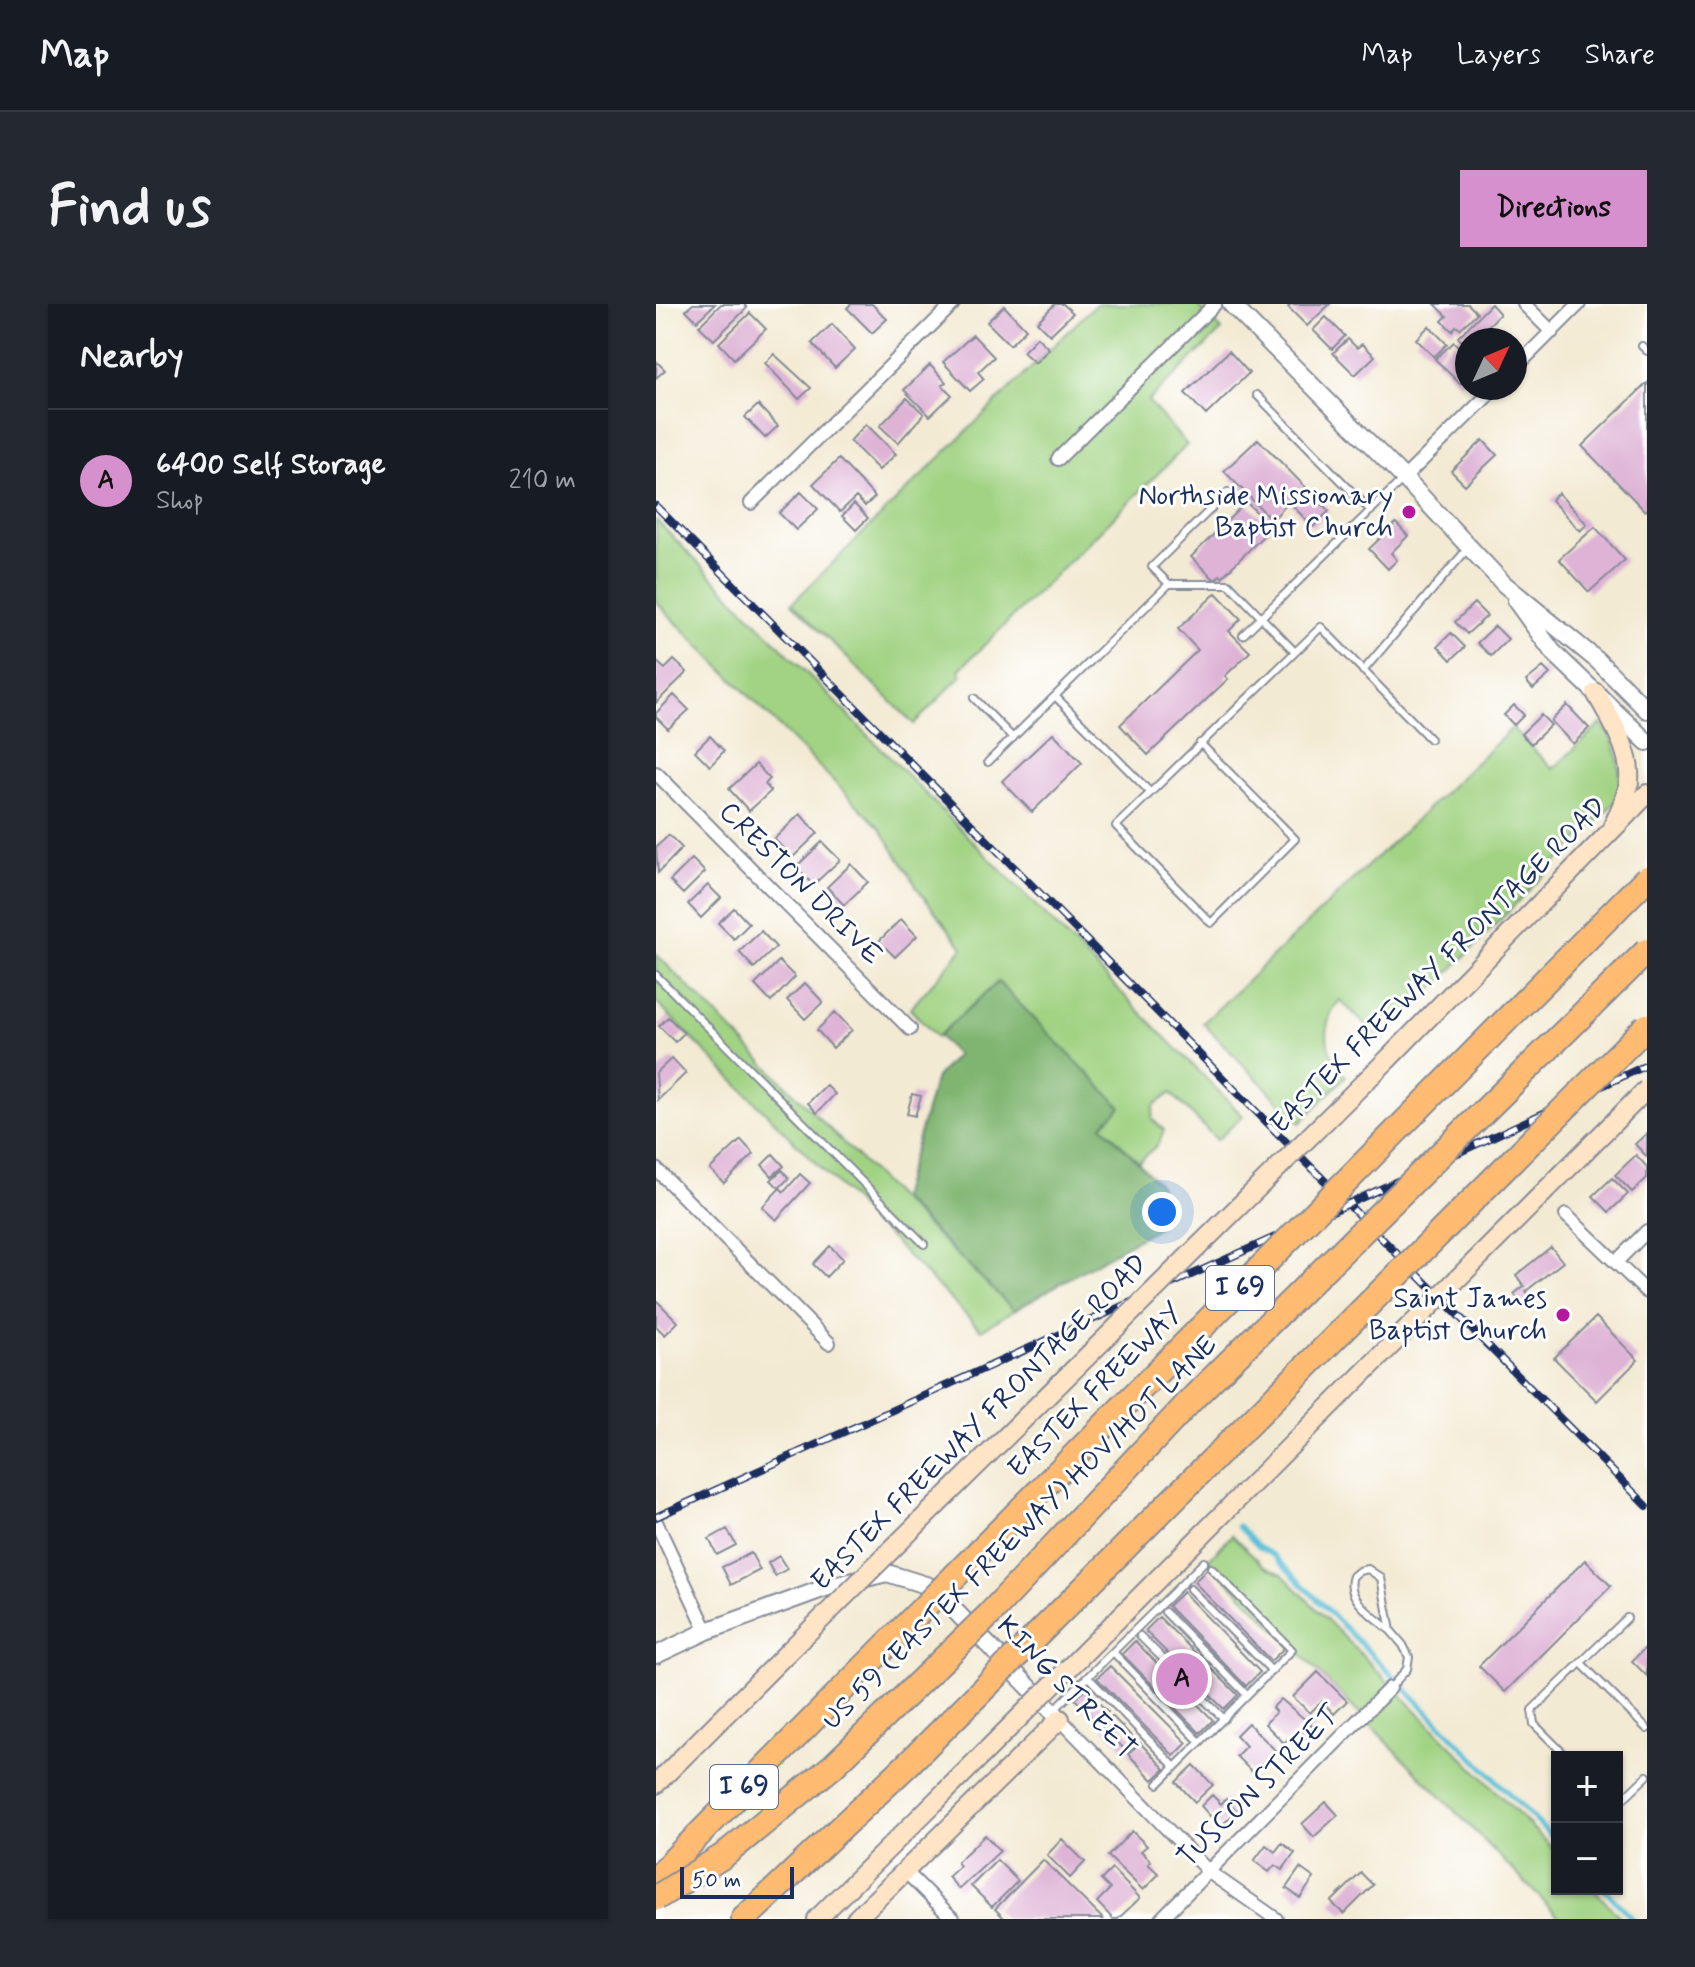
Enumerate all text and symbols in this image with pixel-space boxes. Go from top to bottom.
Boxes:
text: Map [40,31,110,80]
text: Map [1362,37,1413,74]
text: Layers [1457,37,1541,74]
text: Share [1585,37,1655,74]
button: Directions [1460,170,1647,247]
text: Find us [48,172,211,245]
north arrow [1455,328,1527,400]
text: Nearby [80,334,184,379]
text: 6400 Self Storage [156,445,386,484]
text: A [97,464,115,498]
text: 210 m [509,464,576,498]
place label: Northside Missionary Baptist Church [1138,478,1393,547]
text: Shop [156,484,204,518]
marker: Northside Missionary Baptist Church [1400,503,1418,521]
street label: EASTEX FREEWAY FRONTAGE ROAD [1263,790,1615,1142]
street label: CRESTON DRIVE [710,794,890,974]
your location [1142,1192,1182,1232]
street label: EASTEX FREEWAY FRONTAGE ROAD [804,1247,1156,1599]
road number: I 69 [1206,1266,1274,1310]
place label: Saint James Baptist Church [1369,1281,1547,1350]
street label: EASTEX FREEWAY [1000,1295,1192,1487]
marker: Saint James Baptist Church [1554,1306,1572,1324]
street label: US 59 (EASTEX FREEWAY) HOV/HOT LANE [814,1327,1226,1739]
street label: KING STREET [988,1608,1144,1768]
pin: A [1156,1649,1208,1709]
street label: TUSCON STREET [1170,1697,1349,1876]
map controls [1551,1751,1623,1895]
button: + [1551,1751,1623,1823]
road number: I 69 [710,1765,778,1809]
button: − [1551,1823,1623,1895]
scale bar [680,1863,794,1899]
text: 50 m [692,1867,741,1895]

